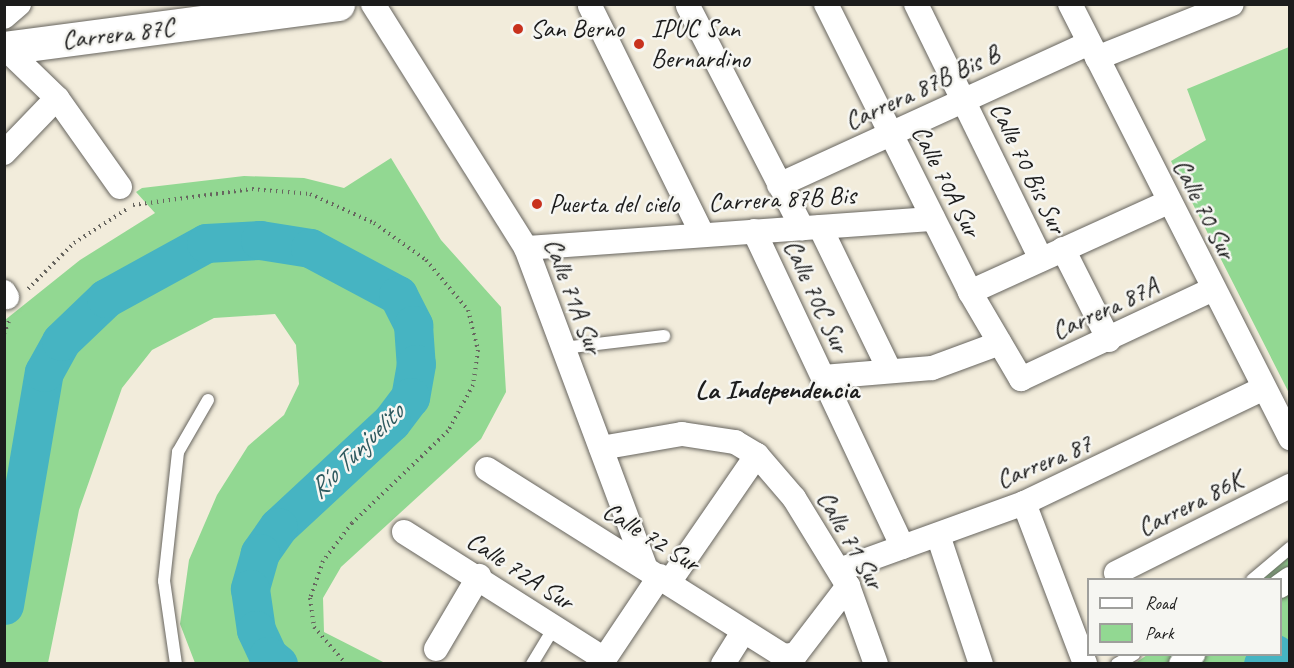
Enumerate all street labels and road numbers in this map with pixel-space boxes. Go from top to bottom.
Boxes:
street label: Carrera 87C [60,12,176,56]
street label: Carrera 87B Bis B [839,38,1005,138]
street label: Calle 70 Bis Sur [983,97,1073,239]
street label: Calle 70A Sur [905,120,987,242]
street label: Calle 70 Sur [1166,154,1242,264]
street label: Carrera 87B Bis [707,180,857,218]
street label: Calle 71A Sur [537,234,609,358]
street label: Calle 70C Sur [776,235,856,357]
street label: Carrera 87A [1047,271,1163,347]
street label: Carrera 87 [992,428,1096,496]
street label: Carrera 86K [1132,464,1248,544]
street label: Calle 71 Sur [810,485,890,595]
street label: Calle 72 Sur [597,495,705,579]
street label: Calle 72A Sur [461,525,579,617]

